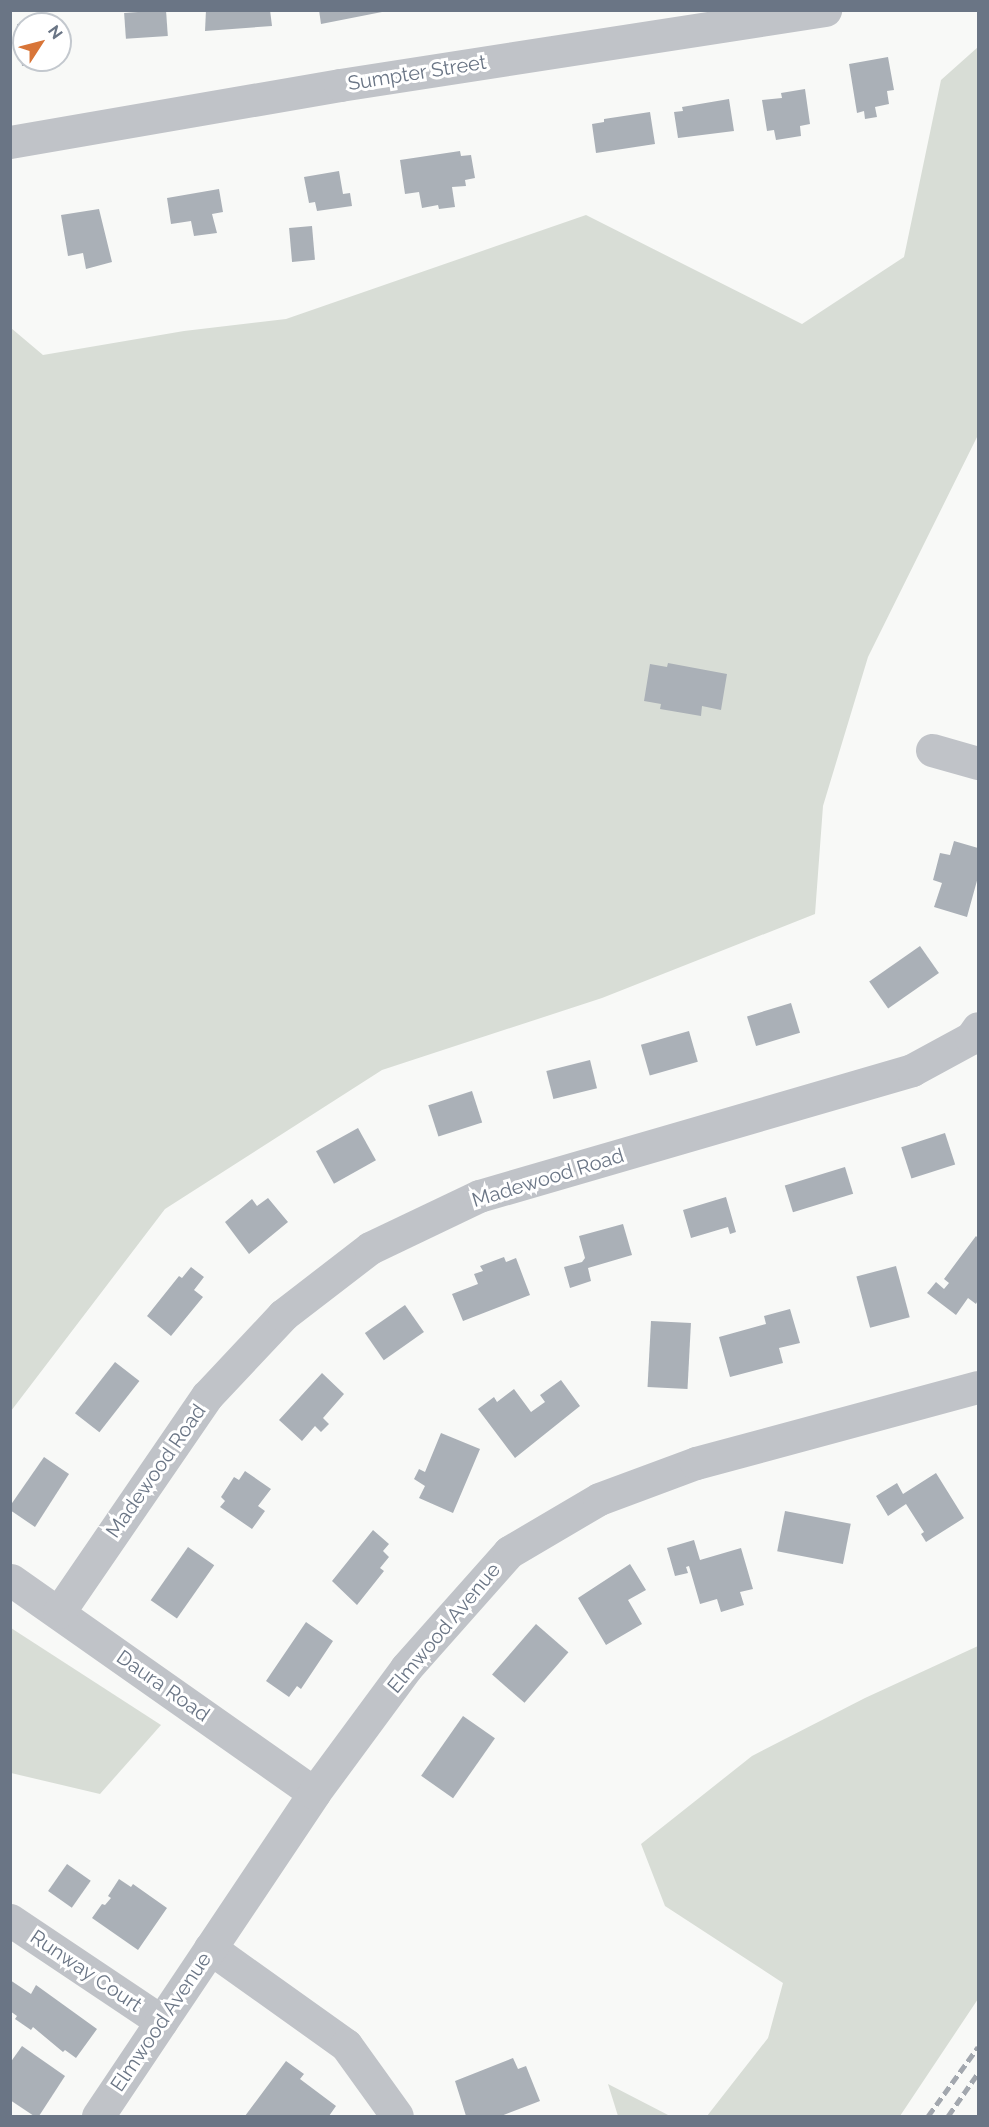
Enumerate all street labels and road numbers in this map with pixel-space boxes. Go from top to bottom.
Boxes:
street label: Sumpter Street [346,50,488,96]
street label: Madewood Road [469,1144,627,1212]
street label: Madewood Road [101,1400,211,1542]
street label: Elmwood Avenue [382,1558,506,1698]
street label: Daura Road [112,1645,214,1727]
street label: Runway Court [25,1925,147,2017]
street label: Elmwood Avenue [105,1948,217,2096]

